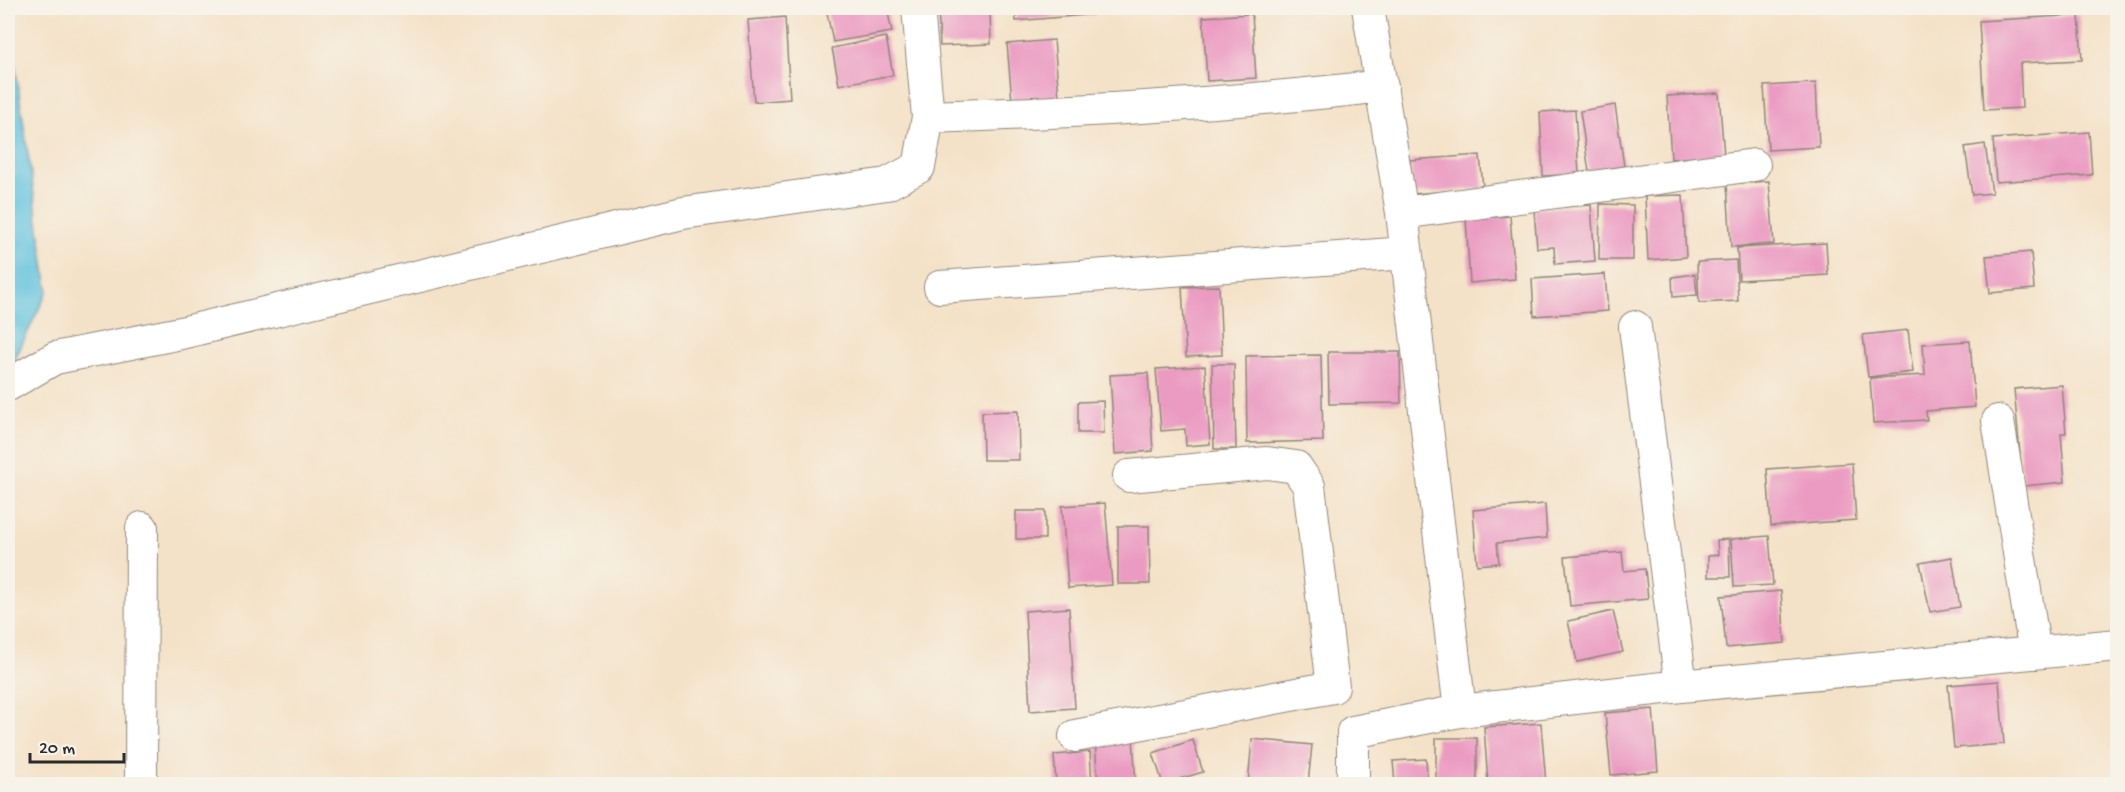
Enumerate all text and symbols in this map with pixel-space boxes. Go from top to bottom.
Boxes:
scale bar [30,726,124,764]
text: 20 m [39,739,75,760]

